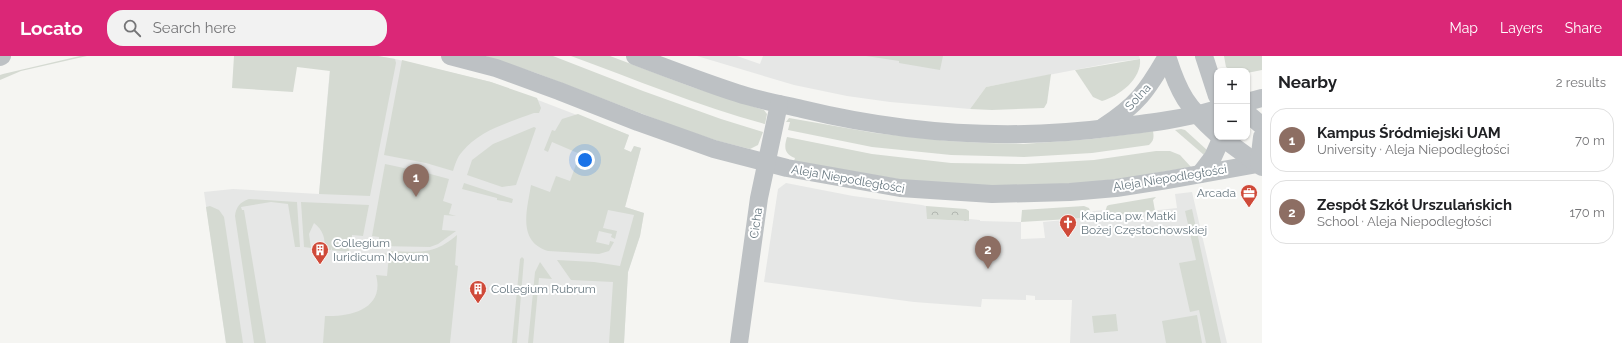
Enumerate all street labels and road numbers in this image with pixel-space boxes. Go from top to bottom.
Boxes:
street label: Solna [1122,81,1154,113]
street label: Aleja Niepodległości [790,162,906,196]
street label: Aleja Niepodległości [1112,162,1228,194]
street label: Cicha [747,207,765,239]

